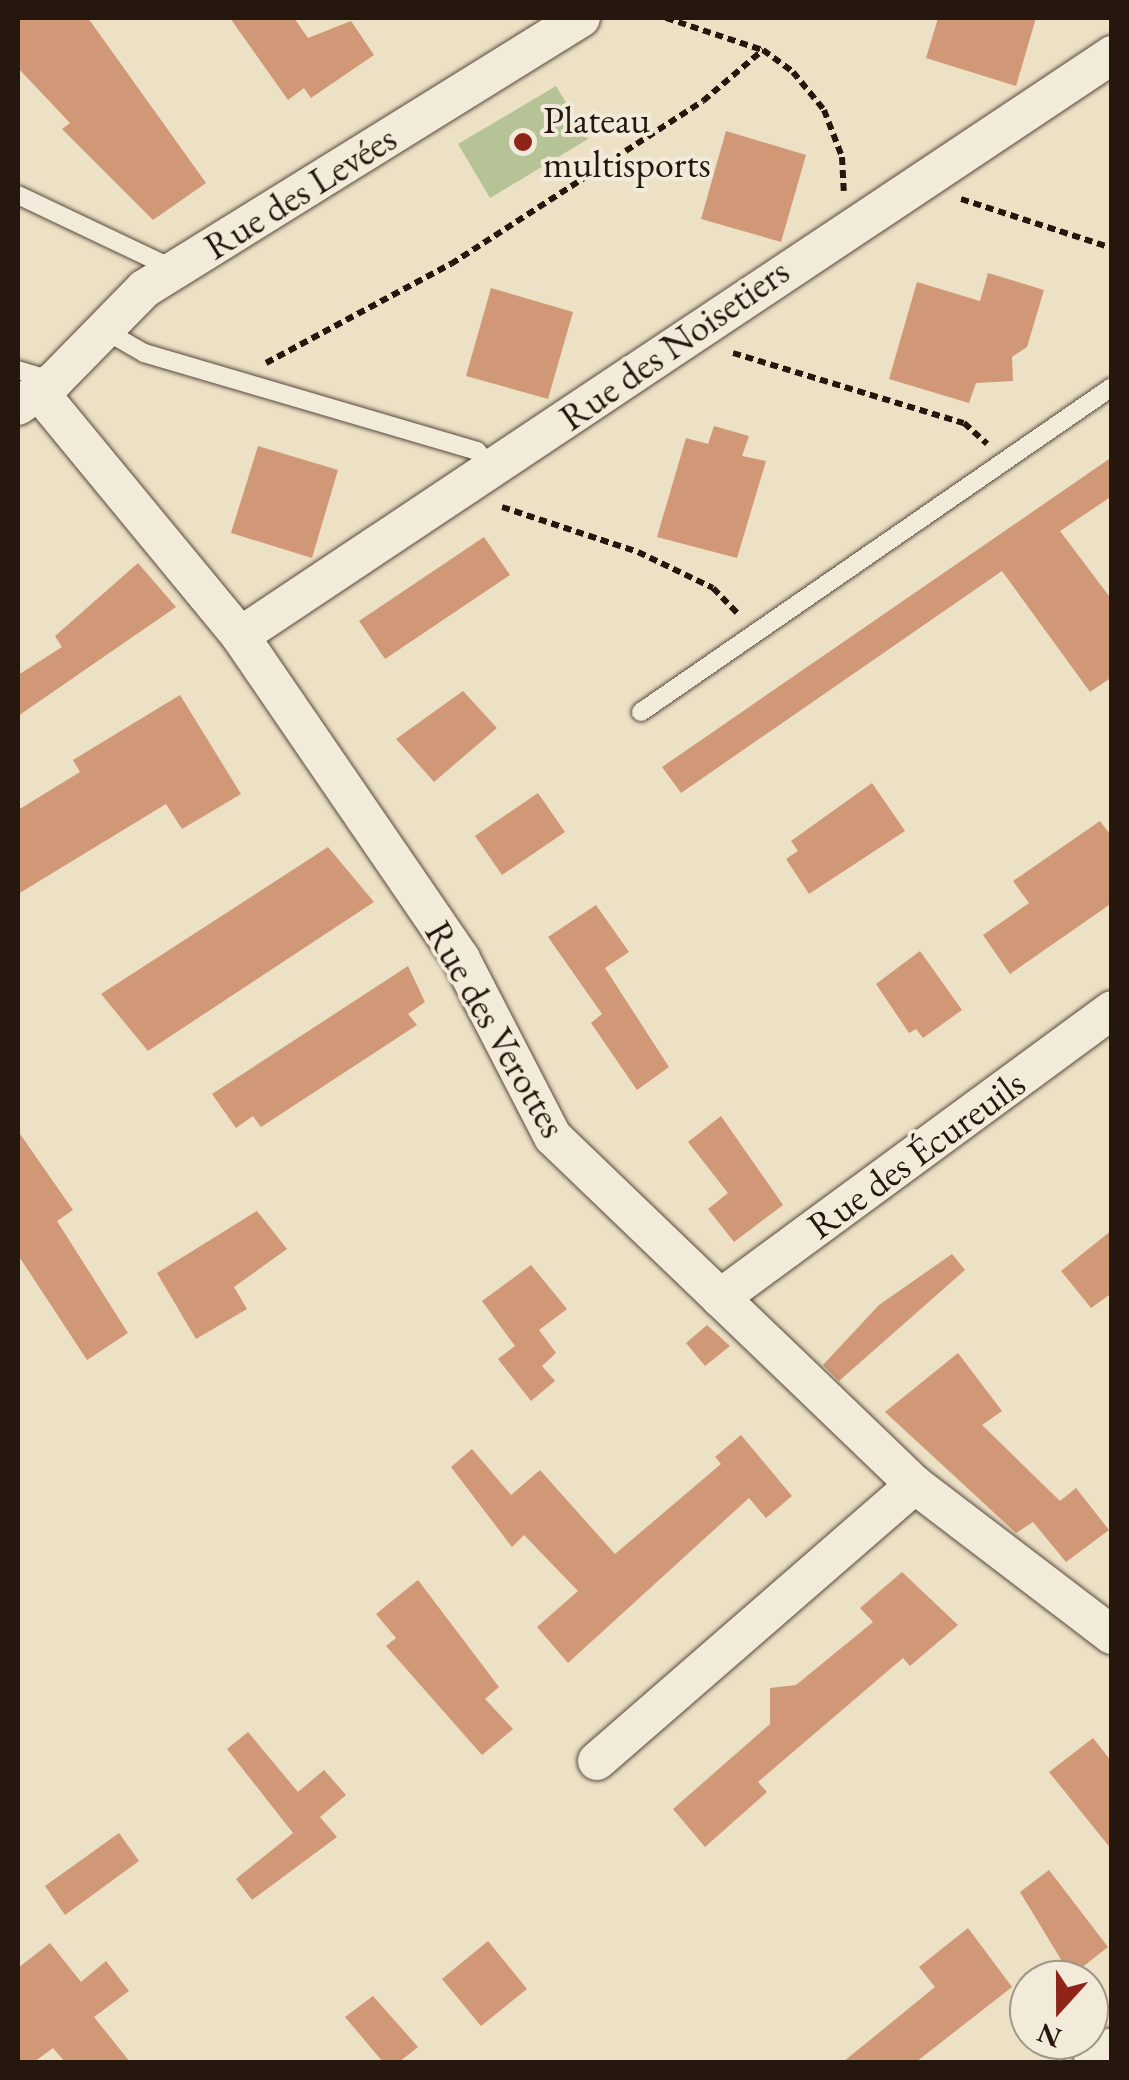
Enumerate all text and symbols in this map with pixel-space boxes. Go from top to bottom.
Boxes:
place label: Plateau multisports [543,97,711,186]
street label: Rue des Levées [196,115,404,269]
marker: Plateau multisports [512,131,534,153]
street label: Rue des Noisetiers [550,248,798,440]
street label: Rue des Verottes [416,913,576,1145]
street label: Rue des Écureuils [798,1060,1034,1248]
north arrow [1009,1960,1109,2060]
text: N [1032,2015,1066,2057]

